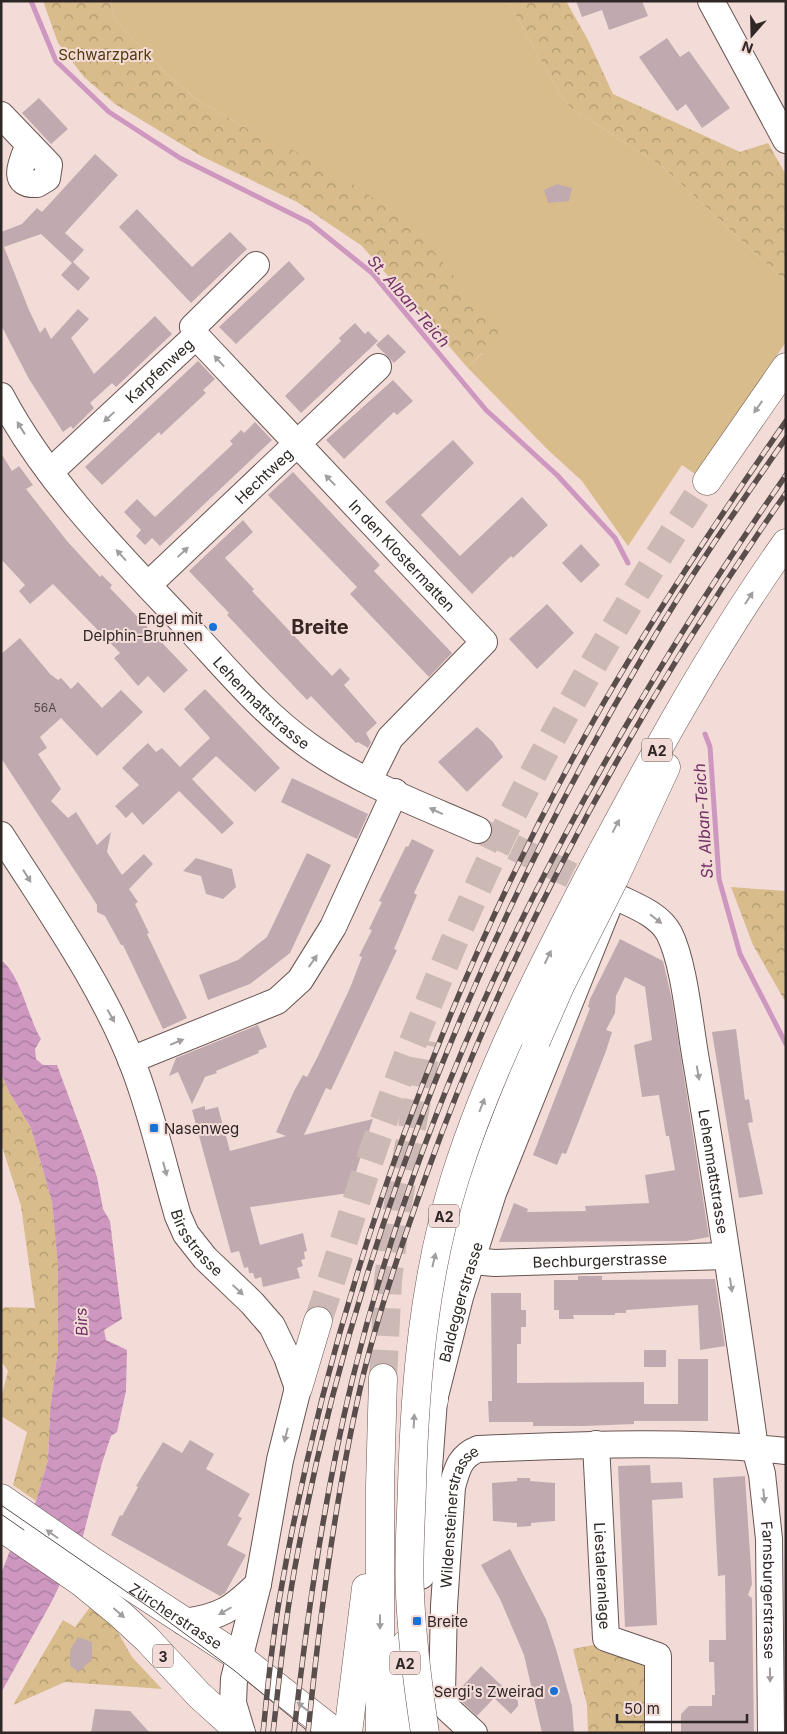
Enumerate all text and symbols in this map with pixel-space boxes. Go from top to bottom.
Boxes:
north arrow [727,10,777,60]
text: N [739,38,755,57]
park label: Schwarzpark [58,45,153,64]
water label: St. Alban-Teich [364,251,454,351]
street label: Karpfenweg [121,334,197,407]
one-way arrow [213,355,225,367]
one-way arrow [753,400,763,414]
one-way arrow [104,411,116,423]
one-way arrow [16,421,25,434]
street label: Hechtweg [231,444,296,507]
one-way arrow [324,474,336,486]
street label: In den Klostermatten [345,495,460,615]
one-way arrow [177,546,189,558]
one-way arrow [115,550,127,562]
one-way arrow [744,591,754,604]
place label: Engel mit Delphin-Brunnen [83,609,203,645]
district label: Breite [291,615,349,639]
marker: Engel mit Delphin-Brunnen [207,621,219,633]
street label: Lehenmattstrasse [210,652,314,753]
house number: 56A [33,700,57,715]
road number: A2 [642,738,672,762]
water label: St. Alban-Teich [689,763,717,879]
one-way arrow [429,807,443,815]
one-way arrow [612,818,620,833]
one-way arrow [23,870,32,883]
one-way arrow [649,914,662,925]
one-way arrow [544,950,552,964]
one-way arrow [308,955,318,968]
one-way arrow [106,1009,115,1022]
one-way arrow [169,1038,184,1045]
one-way arrow [694,1065,702,1081]
one-way arrow [478,1097,486,1112]
street label: Lehenmattstrasse [695,1108,733,1235]
place label: Nasenweg [164,1119,239,1138]
marker: Nasenweg [148,1122,160,1134]
one-way arrow [161,1161,169,1176]
road number: A2 [429,1204,459,1228]
street label: Birsstrasse [167,1207,227,1280]
street label: Baldeggerstrasse [434,1239,486,1364]
street label: Bechburgerstrasse [532,1248,667,1271]
one-way arrow [430,1253,438,1268]
one-way arrow [727,1278,735,1294]
one-way arrow [231,1284,243,1296]
water label: Birs [70,1307,92,1337]
one-way arrow [411,1413,419,1429]
one-way arrow [282,1428,290,1443]
street label: Wildensteinerstrasse [436,1441,482,1589]
one-way arrow [760,1488,768,1504]
street label: Farnsburgerstrasse [758,1520,780,1659]
street label: Liestaleranlage [591,1522,615,1630]
one-way arrow [45,1529,59,1539]
street label: Zürcherstrasse [126,1579,226,1653]
one-way arrow [218,1606,231,1615]
one-way arrow [112,1607,124,1619]
place label: Breite [427,1612,468,1631]
one-way arrow [376,1614,384,1630]
marker: Breite [411,1615,423,1627]
road number: 3 [153,1644,173,1668]
road number: A2 [390,1652,420,1675]
one-way arrow [766,1668,774,1684]
place label: Sergi's Zweirad [434,1682,544,1701]
marker: Sergi's Zweirad [548,1685,560,1697]
scale bar [617,1692,747,1724]
text: 50 m [624,1699,660,1718]
one-way arrow [297,1701,310,1712]

